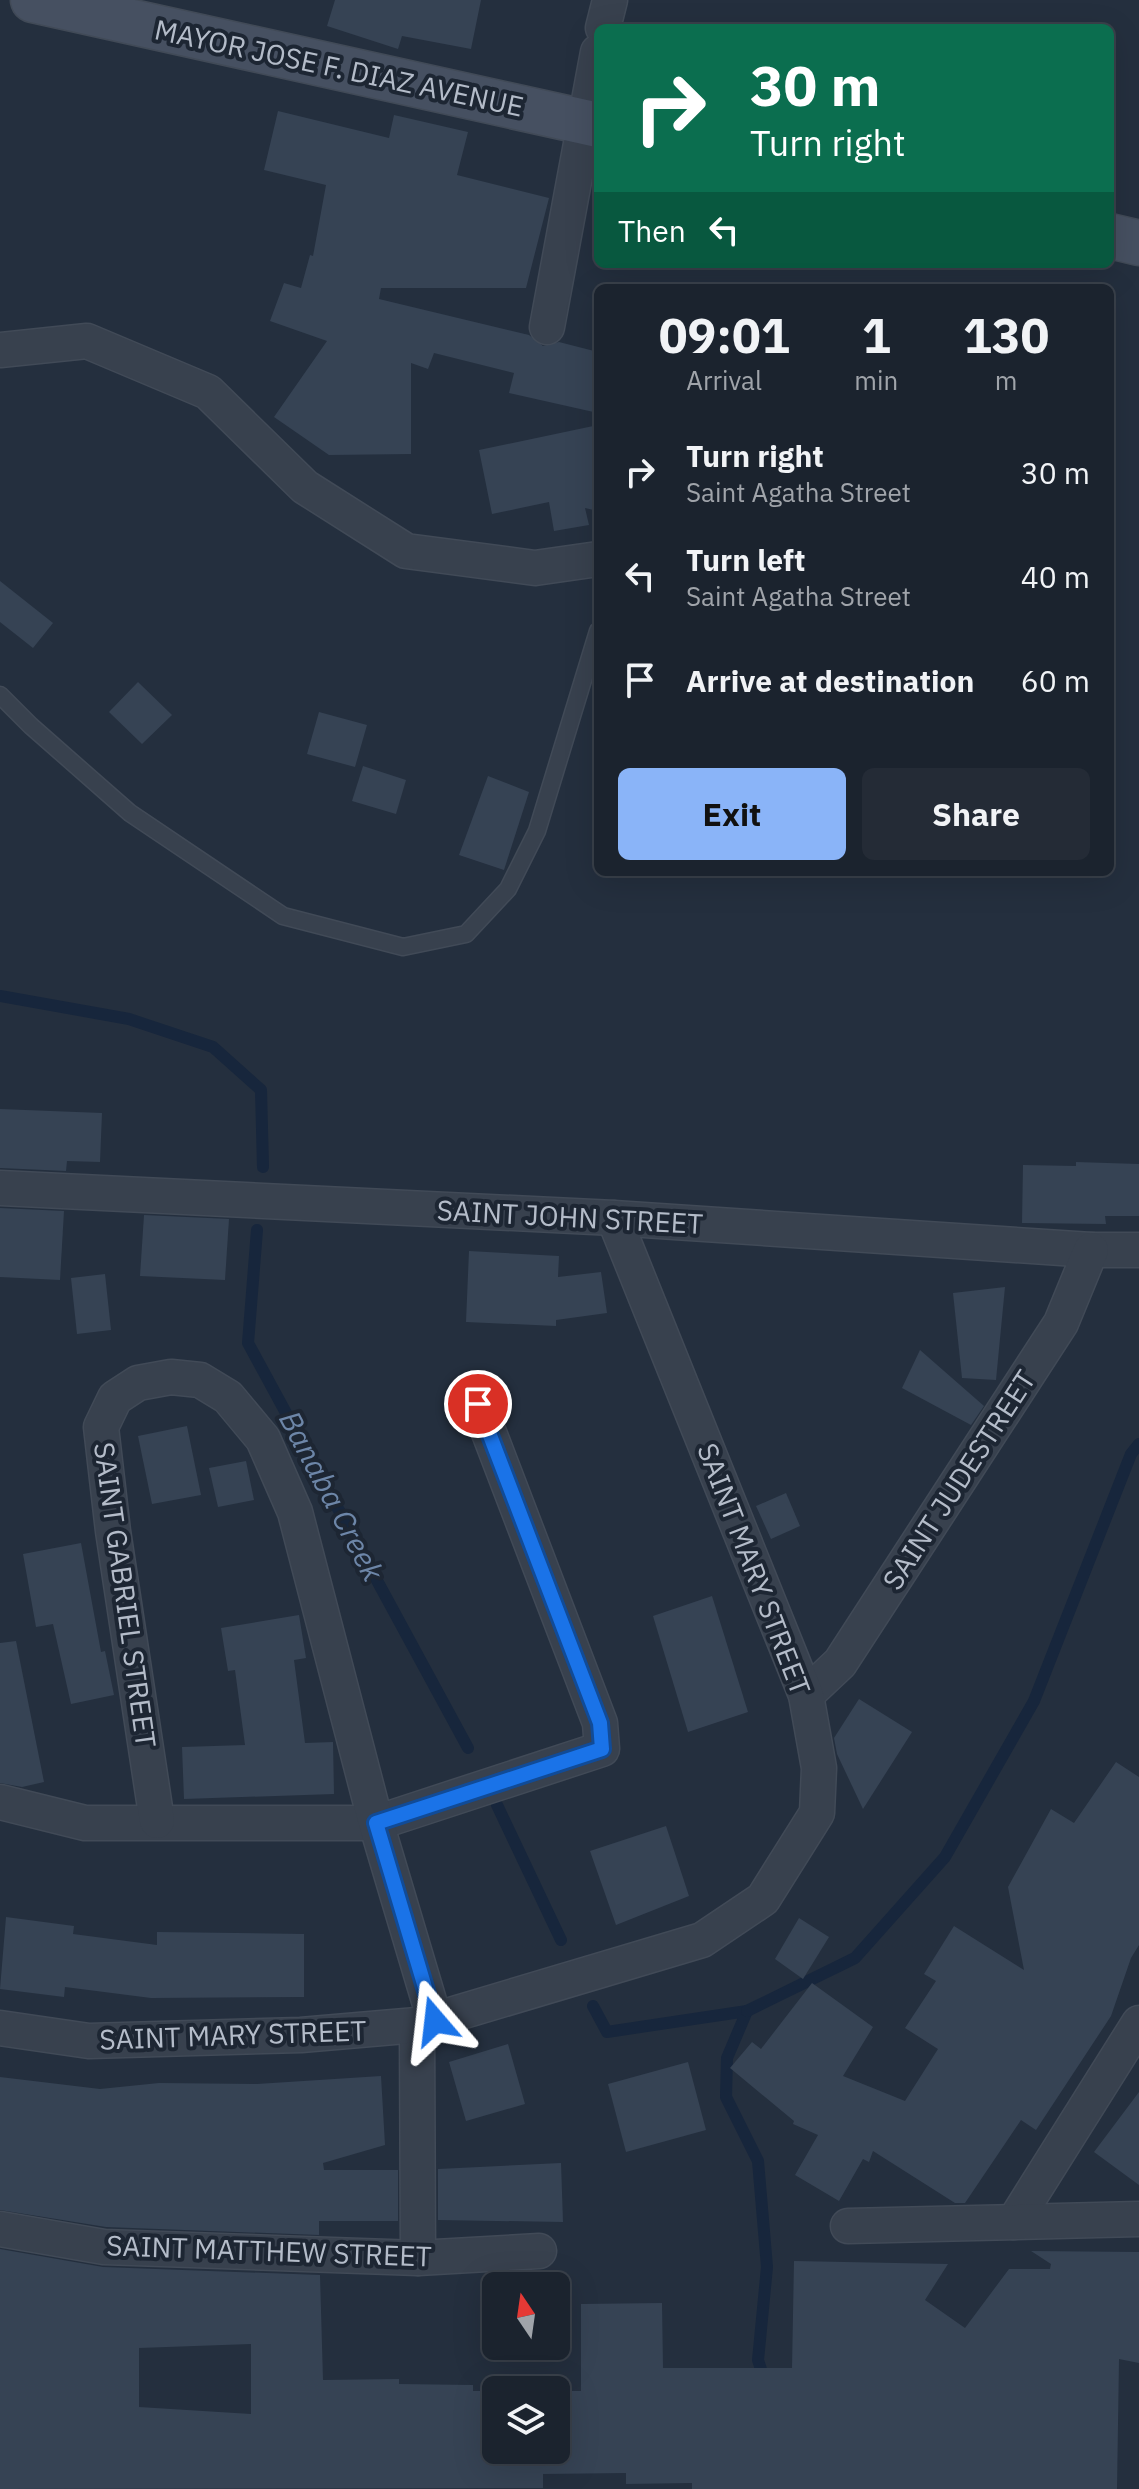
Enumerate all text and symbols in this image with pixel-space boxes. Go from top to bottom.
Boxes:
street label: MAYOR JOSE F. DIAZ AVENUE [151,10,527,125]
text: 30 m [750,49,880,121]
icon: right [618,56,722,160]
text: Turn right [750,119,906,166]
icon: left [702,208,746,252]
text: Then [618,211,686,250]
text: 09:01 [659,304,790,366]
text: 1 [862,304,891,366]
text: 130 [963,304,1049,366]
text: Arrival [686,363,762,397]
text: min [854,363,898,397]
text: m [995,363,1017,397]
text: Turn right [686,436,824,475]
icon: right [618,450,662,494]
text: 30 m [1021,453,1090,492]
text: Saint Agatha Street [686,475,911,509]
text: Turn left [686,540,805,579]
icon: left [618,554,662,598]
text: 40 m [1021,557,1090,596]
text: Saint Agatha Street [686,579,911,613]
icon: arrive [618,658,662,702]
text: Arrive at destination [686,661,974,700]
text: 60 m [1021,661,1090,700]
button: Exit [618,768,846,860]
button: Share [862,768,1090,860]
street label: SAINT JOHN STREET [436,1191,704,1242]
street label: SAINT JUDESTREET [874,1363,1043,1597]
pin [444,1370,512,1438]
icon: arrive [456,1382,500,1426]
water label: Banaba Creek [271,1403,394,1588]
street label: SAINT MARY STREET [689,1437,820,1700]
street label: SAINT GABRIEL STREET [86,1440,165,1750]
position arrow [393,1979,477,2063]
street label: SAINT MARY STREET [99,2011,367,2058]
street label: SAINT MATTHEW STREET [106,2226,432,2275]
north arrow [482,2272,570,2360]
map controls [482,2272,570,2464]
button: layers [482,2376,570,2464]

